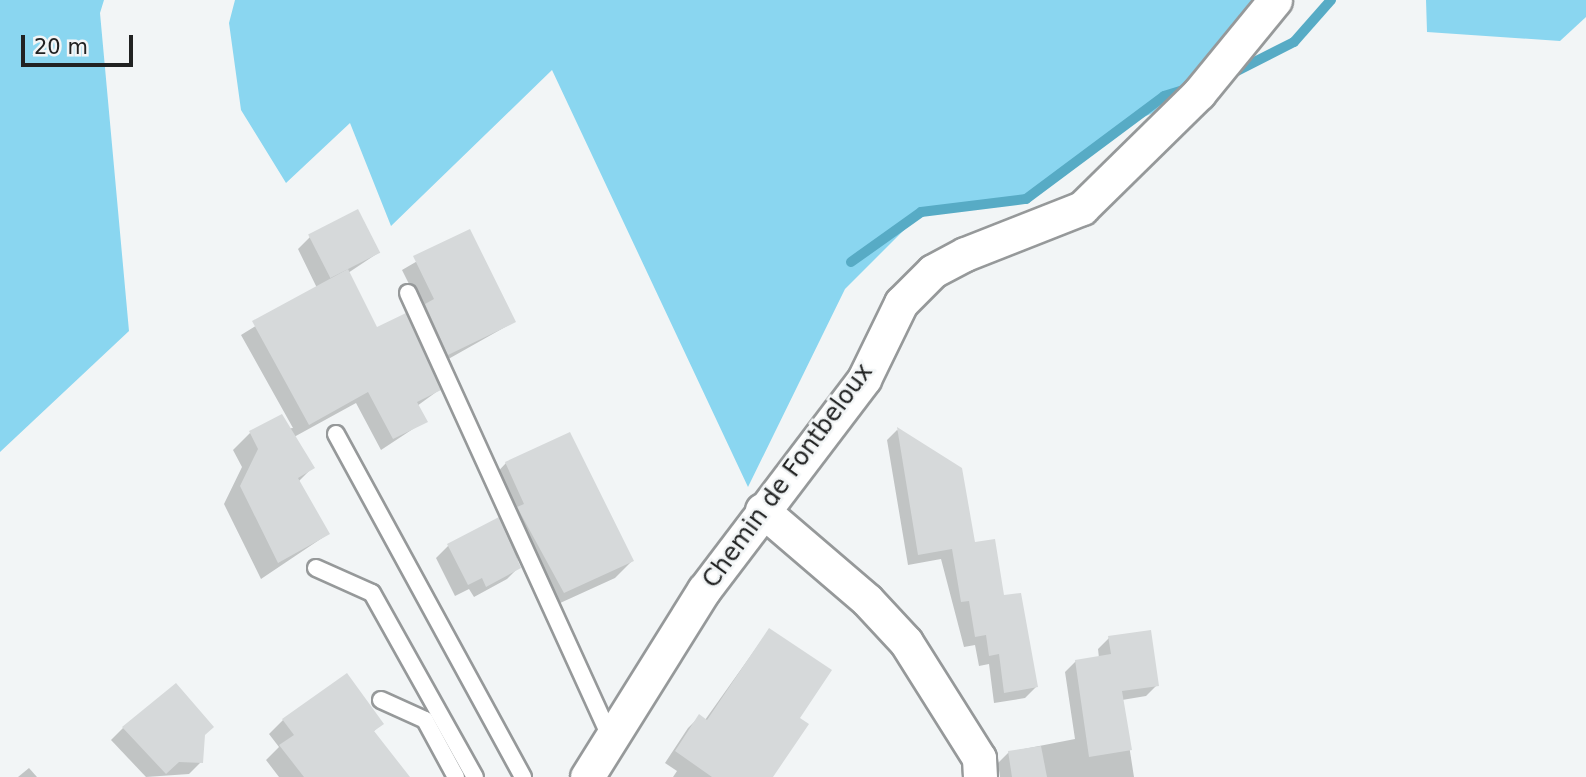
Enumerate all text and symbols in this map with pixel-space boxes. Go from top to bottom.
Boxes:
scale bar [24,21,136,65]
text: 20 m [34,35,88,59]
street label: Chemin de Fontbeloux [697,358,879,594]

